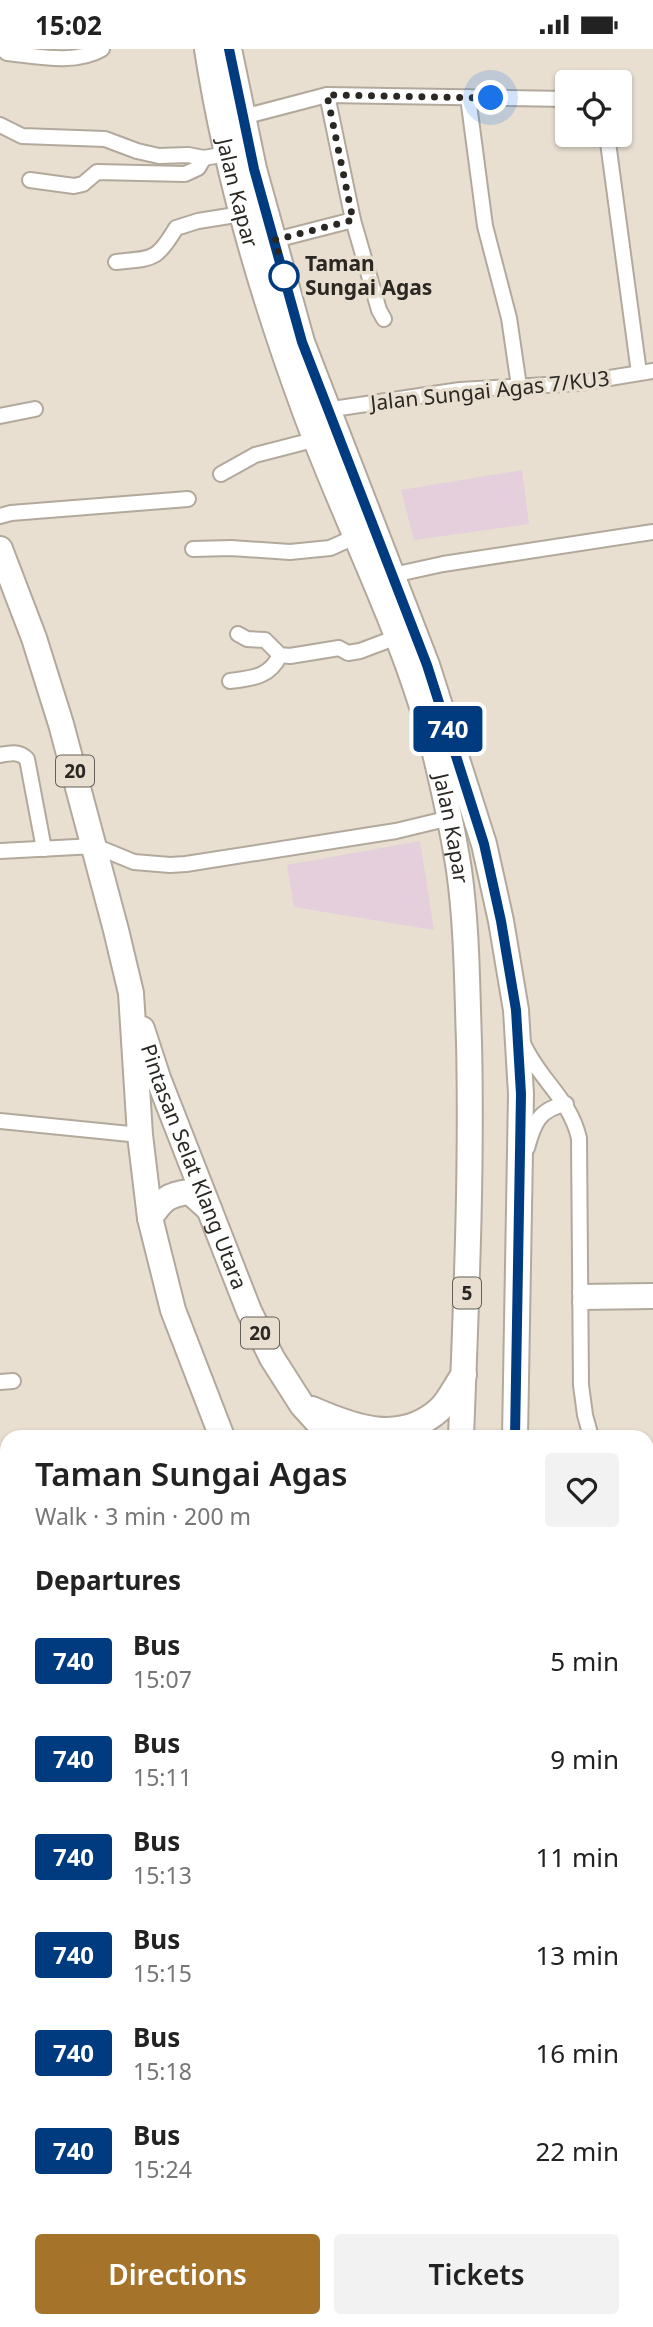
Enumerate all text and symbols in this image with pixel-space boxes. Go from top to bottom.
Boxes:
text: 15:02 [35,7,102,43]
map controls [555,70,632,147]
button: locate [555,70,632,147]
your location [473,80,508,115]
street label: Jalan Kapar [211,134,265,251]
place label: Taman Sungai Agas [305,249,432,301]
marker: Taman Sungai Agas [269,261,299,291]
street label: Jalan Sungai Agas 7/KU3 [367,364,611,417]
line badge: 740 [408,706,488,752]
text: 740 [427,712,469,745]
road number: 20 [56,755,94,786]
street label: Jalan Kapar [427,769,476,885]
street label: Pintasan Selat Klang Utara [135,1040,254,1293]
road number: 5 [453,1277,481,1309]
road number: 20 [241,1317,279,1349]
text: Taman Sungai Agas [35,1451,348,1496]
button: heart [545,1453,619,1527]
text: Walk · 3 min · 200 m [35,1500,251,1532]
text: Departures [35,1562,181,1598]
text: Bus [133,1627,180,1663]
text: 5 min [550,1643,619,1679]
text: 740 [53,1644,94,1677]
text: 15:07 [133,1663,192,1695]
text: Bus [133,1725,180,1761]
text: 9 min [550,1741,619,1777]
text: 740 [53,1742,94,1775]
text: 15:11 [133,1761,192,1793]
text: Bus [133,1823,180,1859]
text: 11 min [535,1839,619,1875]
text: 740 [53,1840,94,1873]
text: 15:13 [133,1859,192,1891]
text: Bus [133,1921,180,1957]
text: 13 min [535,1937,619,1973]
text: 740 [53,1938,94,1971]
text: 15:15 [133,1957,192,1989]
text: Bus [133,2019,180,2055]
text: 16 min [535,2035,619,2071]
text: 740 [53,2036,94,2069]
text: 15:18 [133,2055,192,2087]
text: Bus [133,2117,180,2153]
text: 22 min [535,2133,619,2169]
text: 740 [53,2134,94,2167]
text: 15:24 [133,2153,192,2185]
button: Directions [35,2234,320,2314]
button: Tickets [334,2234,619,2314]

